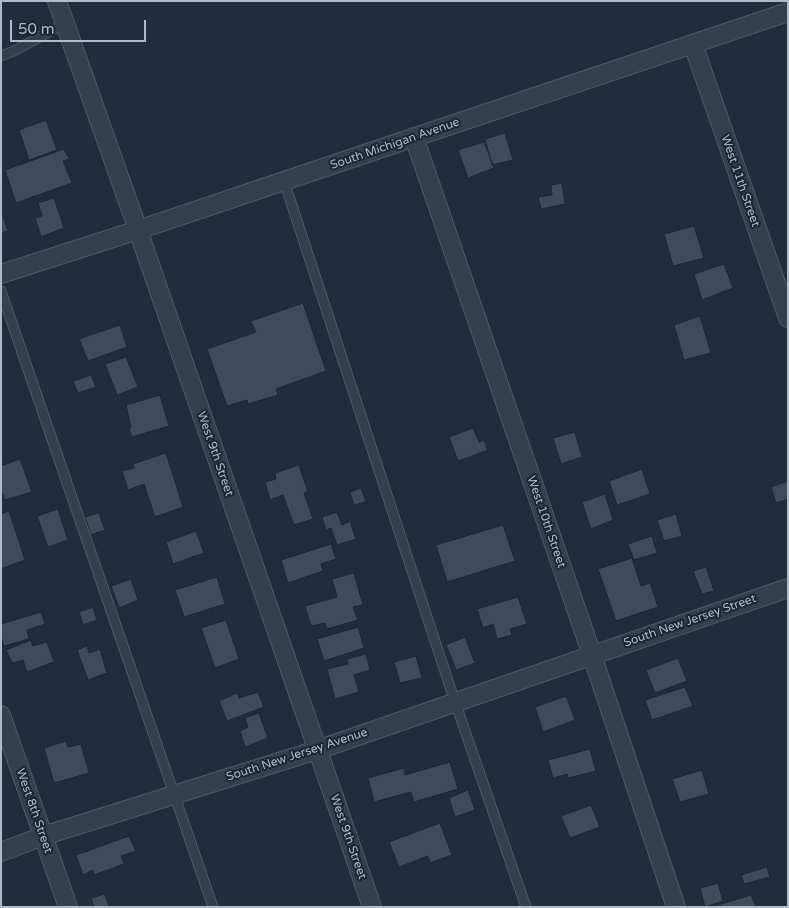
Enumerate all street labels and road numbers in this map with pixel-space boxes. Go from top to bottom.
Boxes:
street label: South Michigan Avenue [328,115,462,173]
street label: West 11th Street [718,133,762,229]
street label: West 9th Street [194,410,236,498]
street label: West 10th Street [524,474,568,570]
street label: South New Jersey Street [622,592,758,650]
street label: South New Jersey Avenue [224,725,370,785]
street label: West 8th Street [13,767,55,855]
street label: West 9th Street [327,793,369,881]

